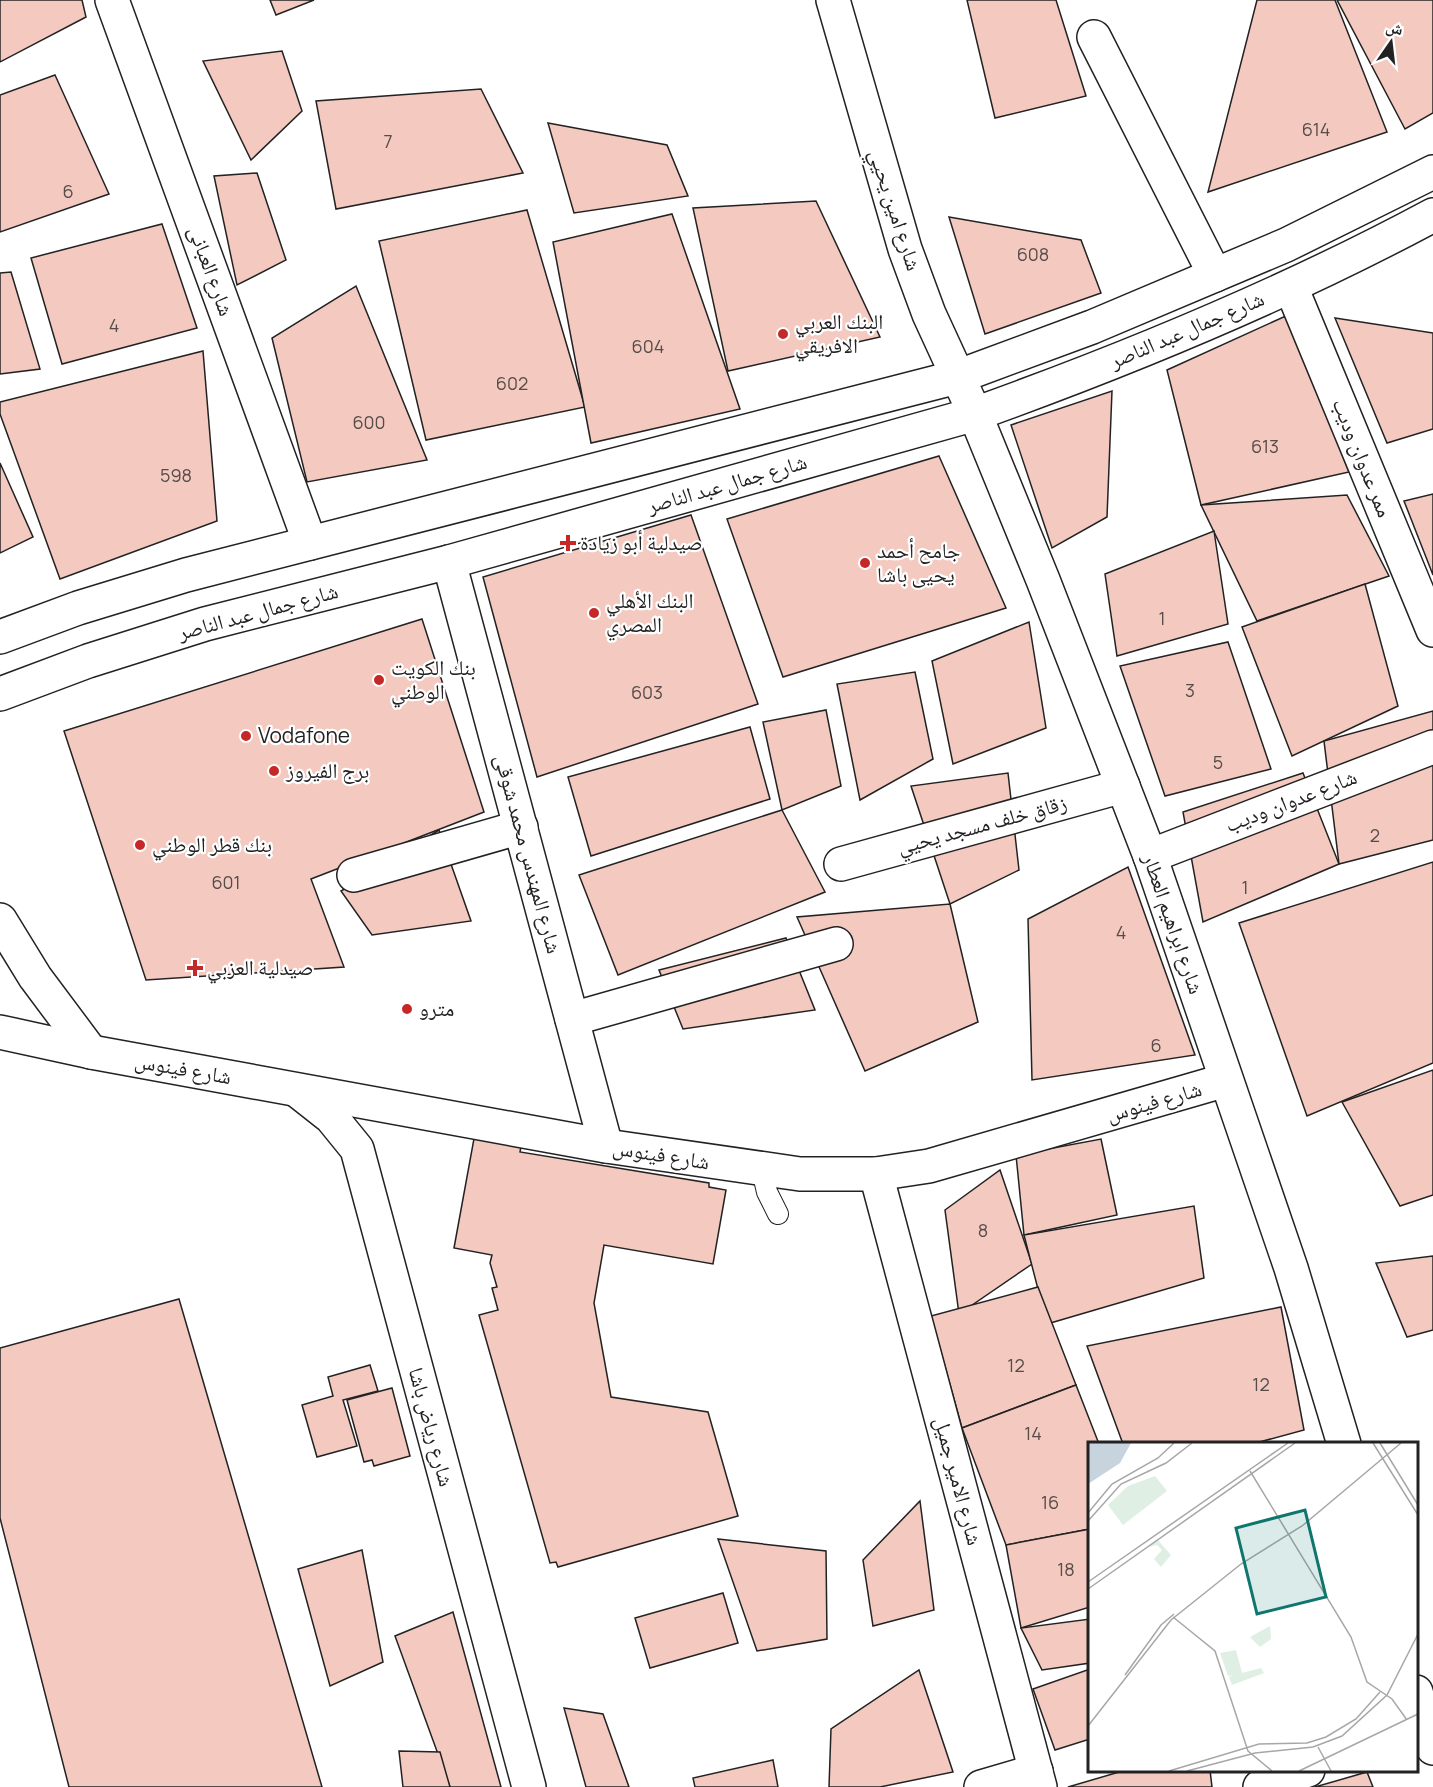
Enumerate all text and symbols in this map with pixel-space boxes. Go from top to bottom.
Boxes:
north arrow [1361,12,1421,72]
text: ش [1384,15,1406,40]
house number: 614 [1302,117,1330,141]
house number: 7 [383,129,393,153]
street label: شارع امين يحيي [860,145,929,275]
house number: 6 [62,179,74,203]
street label: شارع العبانى [183,222,241,320]
house number: 608 [1017,242,1049,266]
street label: شارع جمال عبد الناصر [1104,284,1268,375]
place label: البنك العربي الافريقي [795,307,883,362]
house number: 4 [109,313,119,337]
marker: البنك العربي الافريقي [776,327,790,341]
house number: 604 [632,334,664,358]
house number: 602 [496,371,528,395]
street label: ممر عدوان وديب [1326,394,1399,521]
house number: 600 [352,410,386,434]
house number: 613 [1251,434,1279,458]
street label: شارع جمال عبد الناصر [643,447,810,520]
house number: 598 [160,463,192,487]
place label: صيدلية أبو زيادة [580,528,702,556]
marker: صيدلية أبو زيادة [561,536,575,550]
place label: جامح أحمد يحيى باشا [877,536,960,588]
marker: جامح أحمد يحيى باشا [858,556,872,570]
street label: شارع جمال عبد الناصر [173,576,341,646]
place label: البنك الأهلي المصري [606,586,694,641]
marker: البنك الأهلي المصري [587,606,601,620]
house number: 1 [1158,606,1166,630]
place label: بنك الكويت الوطني [391,653,476,708]
marker: بنك الكويت الوطني [372,673,386,687]
house number: 3 [1185,678,1195,702]
house number: 603 [631,680,663,704]
place label: Vodafone [258,721,350,749]
marker: Vodafone [239,729,253,743]
house number: 5 [1213,750,1223,774]
street label: شارع المهندس محمد شوقى [489,751,569,956]
place label: برج الفيروز [285,756,369,784]
street label: شارع عدوان وديب [1221,762,1360,838]
marker: برج الفيروز [267,764,281,778]
street label: زقاق خلف مسجد يحيي [894,788,1071,863]
house number: 2 [1370,823,1380,847]
place label: بنك قطر الوطني [152,830,272,861]
marker: بنك قطر الوطني [133,838,147,852]
street label: شارع ابراهيم العطار [1136,849,1211,998]
house number: 601 [211,870,241,894]
house number: 1 [1241,875,1249,899]
house number: 4 [1116,920,1126,944]
place label: صيدلية العزبي [207,953,314,984]
marker: صيدلية العزبي [188,961,202,975]
place label: مترو [419,994,454,1022]
marker: مترو [400,1002,414,1016]
house number: 6 [1150,1033,1162,1057]
street label: شارع فينوس [133,1046,234,1090]
street label: شارع فينوس [1103,1074,1205,1128]
street label: شارع فينوس [611,1133,712,1175]
house number: 8 [978,1218,988,1242]
house number: 12 [1007,1353,1025,1377]
street label: شارع رياض باشا [403,1364,461,1489]
house number: 12 [1252,1372,1270,1396]
street label: شارع الامير جميل [928,1413,990,1548]
house number: 14 [1024,1421,1042,1445]
inset map [1088,1442,1418,1772]
house number: 16 [1041,1490,1059,1514]
house number: 18 [1057,1557,1075,1581]

